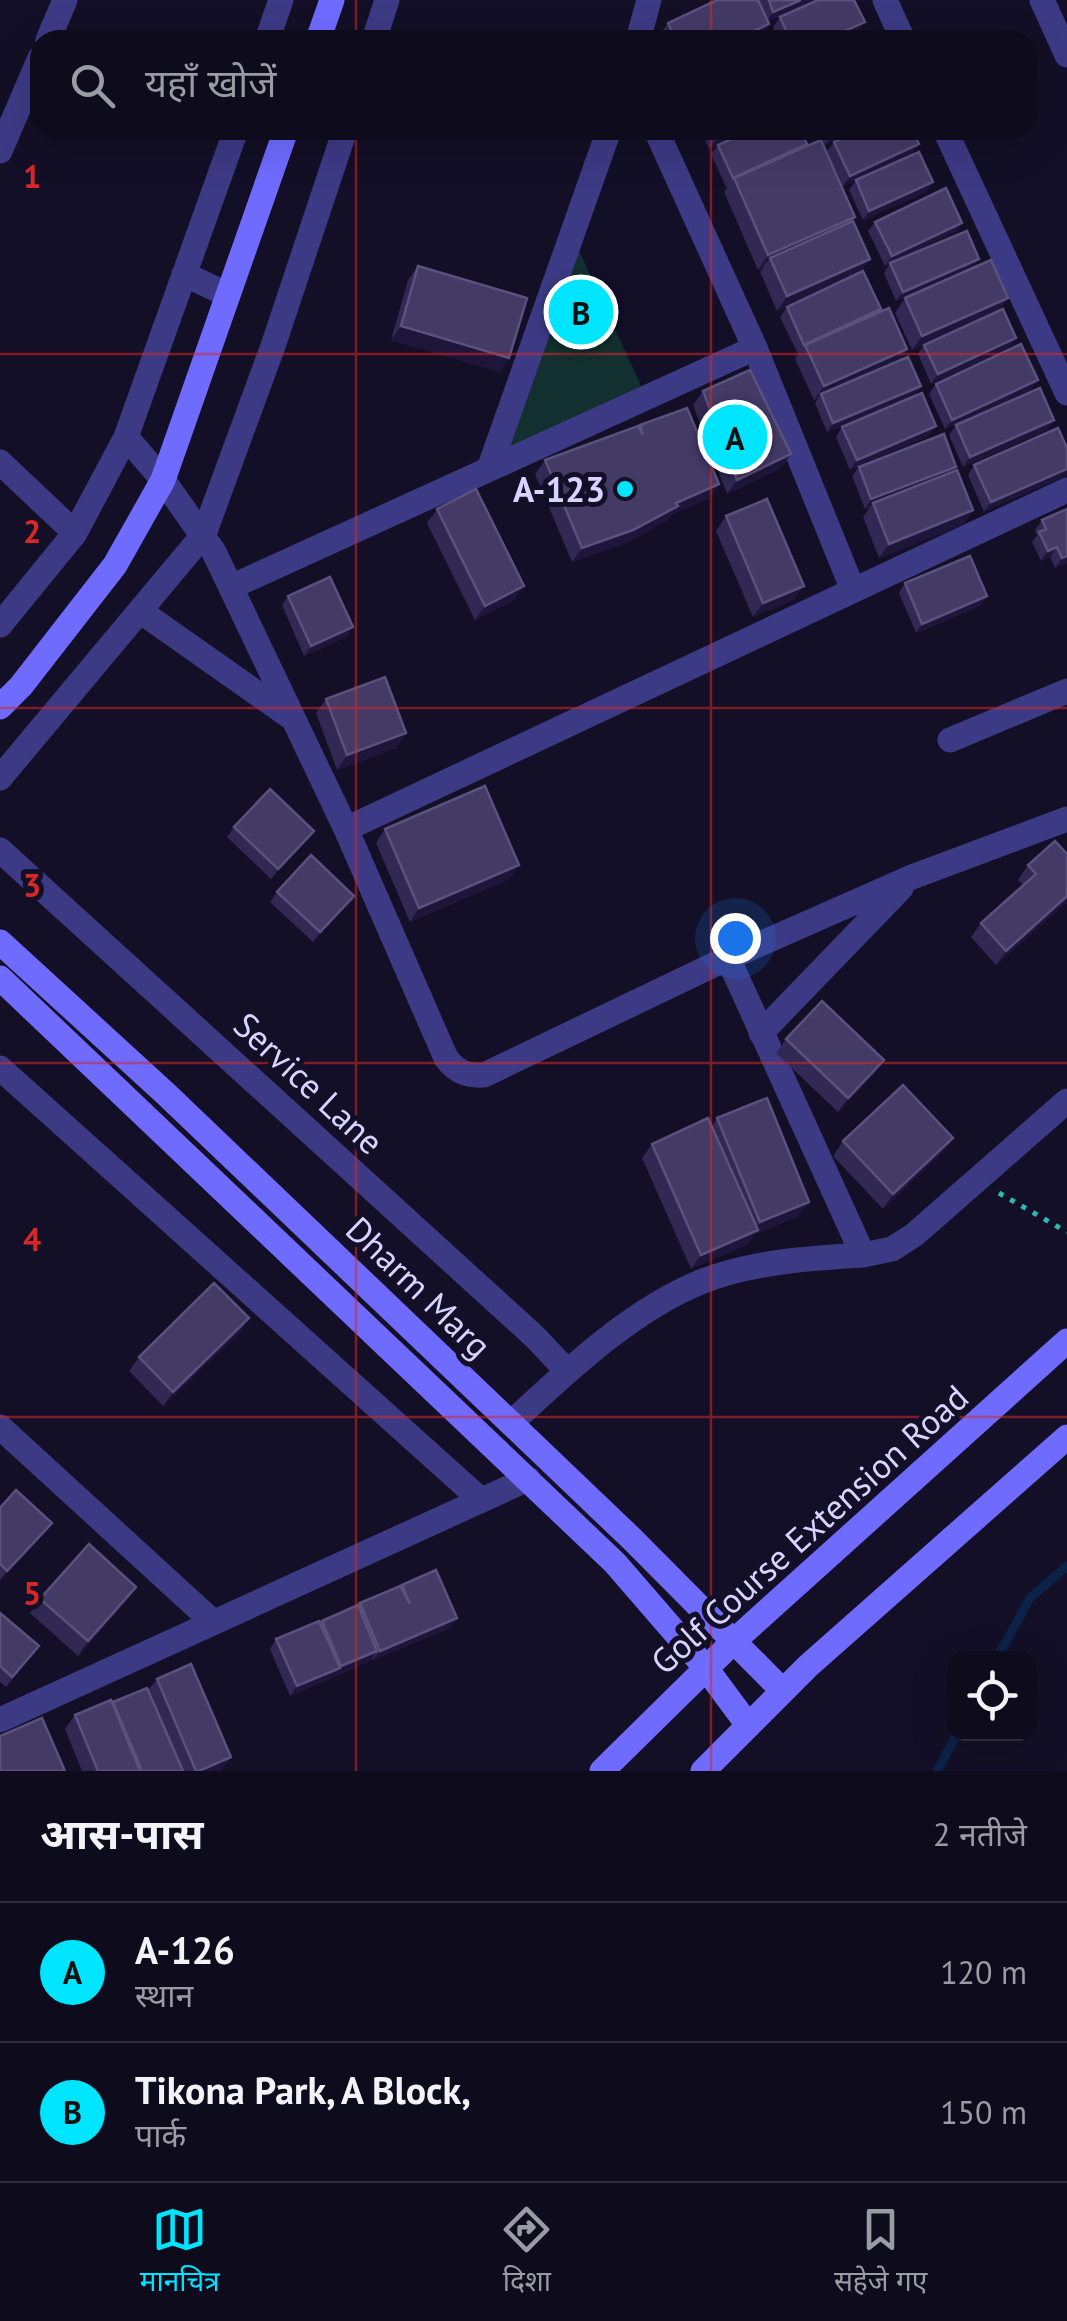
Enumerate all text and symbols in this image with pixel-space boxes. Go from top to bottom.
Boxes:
search box [30,30,1037,140]
icon: search [65,58,120,113]
text: यहाँ खोजें [145,58,276,107]
text: 1 [23,155,41,197]
pin: B [548,274,614,350]
pin: A [702,400,768,474]
place label: A-123 [513,466,605,512]
marker: A-123 [614,478,636,500]
text: 2 [23,510,41,552]
text: 3 [23,864,41,906]
your location [710,913,761,964]
street label: Service Lane [224,1002,394,1164]
street label: Dharm Marg [337,1206,501,1368]
text: 4 [23,1218,41,1260]
street label: Golf Course Extension Road [641,1374,977,1684]
text: 5 [23,1572,41,1614]
map controls [947,1651,1037,1741]
button: locate [947,1651,1037,1741]
text: आस-पास [40,1806,203,1861]
text: 2 नतीजे [933,1813,1027,1855]
text: A-126 [135,1925,235,1974]
text: A [63,1951,82,1993]
text: 120 m [940,1951,1027,1993]
text: स्थान [135,1974,193,2016]
text: Tikona Park, A Block, [135,2065,471,2114]
text: B [63,2091,82,2133]
text: 150 m [940,2091,1027,2133]
text: पार्क [135,2114,186,2156]
tab: मानचित्र [140,2202,220,2302]
tab: दिशा [499,2202,554,2302]
tab: सहेजे गए [834,2202,927,2302]

